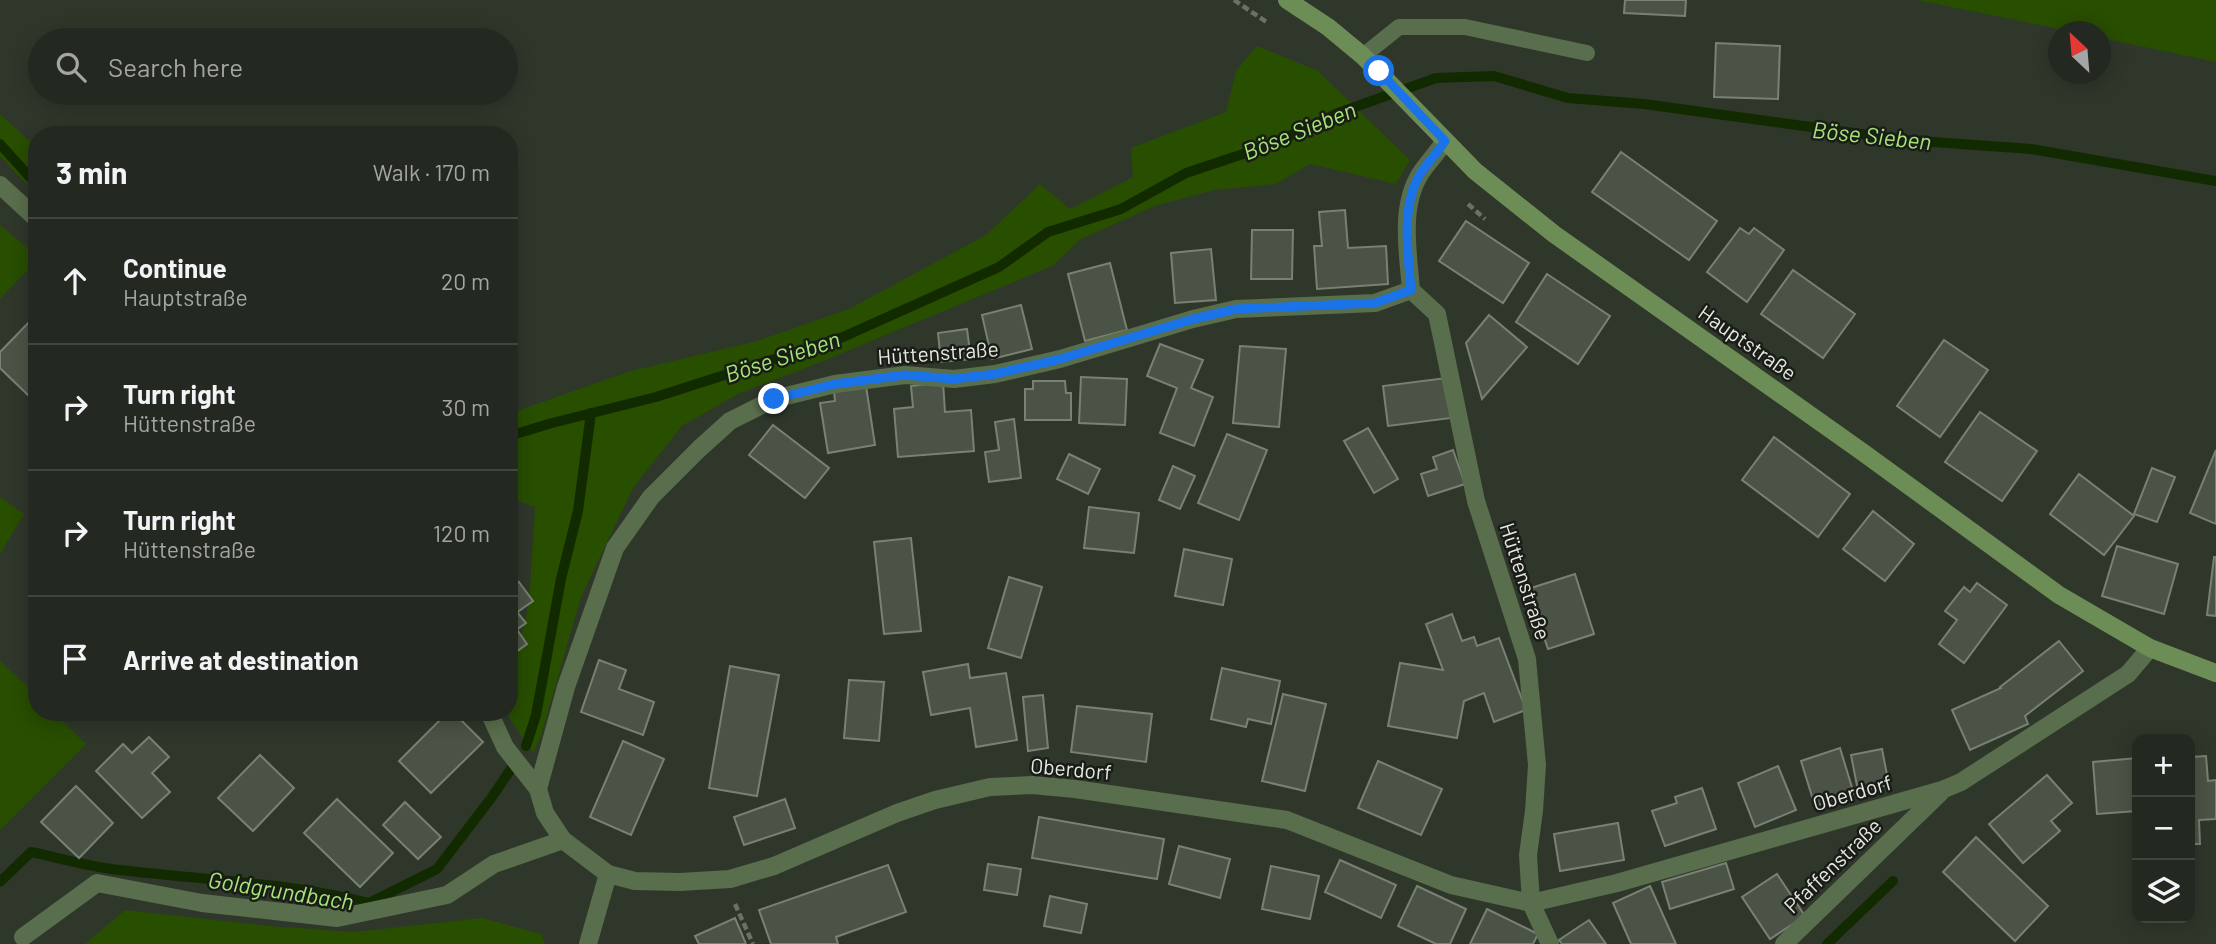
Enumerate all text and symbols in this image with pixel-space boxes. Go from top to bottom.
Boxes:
north arrow [2048,21,2111,84]
search box [28,28,518,105]
icon: search [52,48,90,86]
text: Search here [108,51,243,82]
route start [1363,55,1394,86]
water label: Böse Sieben [1238,95,1360,165]
water label: Böse Sieben [1811,115,1933,155]
text: 3 min [56,154,127,190]
text: Walk · 170 m [373,158,490,186]
text: Continue [123,252,227,283]
icon: ahead [56,262,94,300]
text: 20 m [441,267,490,295]
text: Hauptstraße [123,283,248,311]
street label: Hauptstraße [1694,299,1802,385]
water label: Böse Sieben [721,324,843,388]
street label: Hüttenstraße [877,335,999,369]
text: Turn right [123,378,236,409]
route end [758,383,789,414]
icon: right [56,388,94,426]
text: 30 m [442,393,490,421]
text: Hüttenstraße [123,409,256,437]
text: Turn right [123,504,236,535]
icon: right [56,514,94,552]
text: 120 m [433,519,490,547]
street label: Hüttenstraße [1495,519,1557,643]
text: Hüttenstraße [123,535,256,563]
icon: arrive [56,640,94,678]
text: Arrive at destination [123,644,359,675]
map controls [2132,734,2195,923]
button: + [2132,734,2195,797]
street label: Oberdorf [1029,752,1113,784]
street label: Oberdorf [1809,769,1895,815]
button: − [2132,797,2195,860]
street label: Pfaffenstraße [1778,812,1886,918]
button: layers [2132,860,2195,923]
water label: Goldgrundbach [206,865,356,915]

